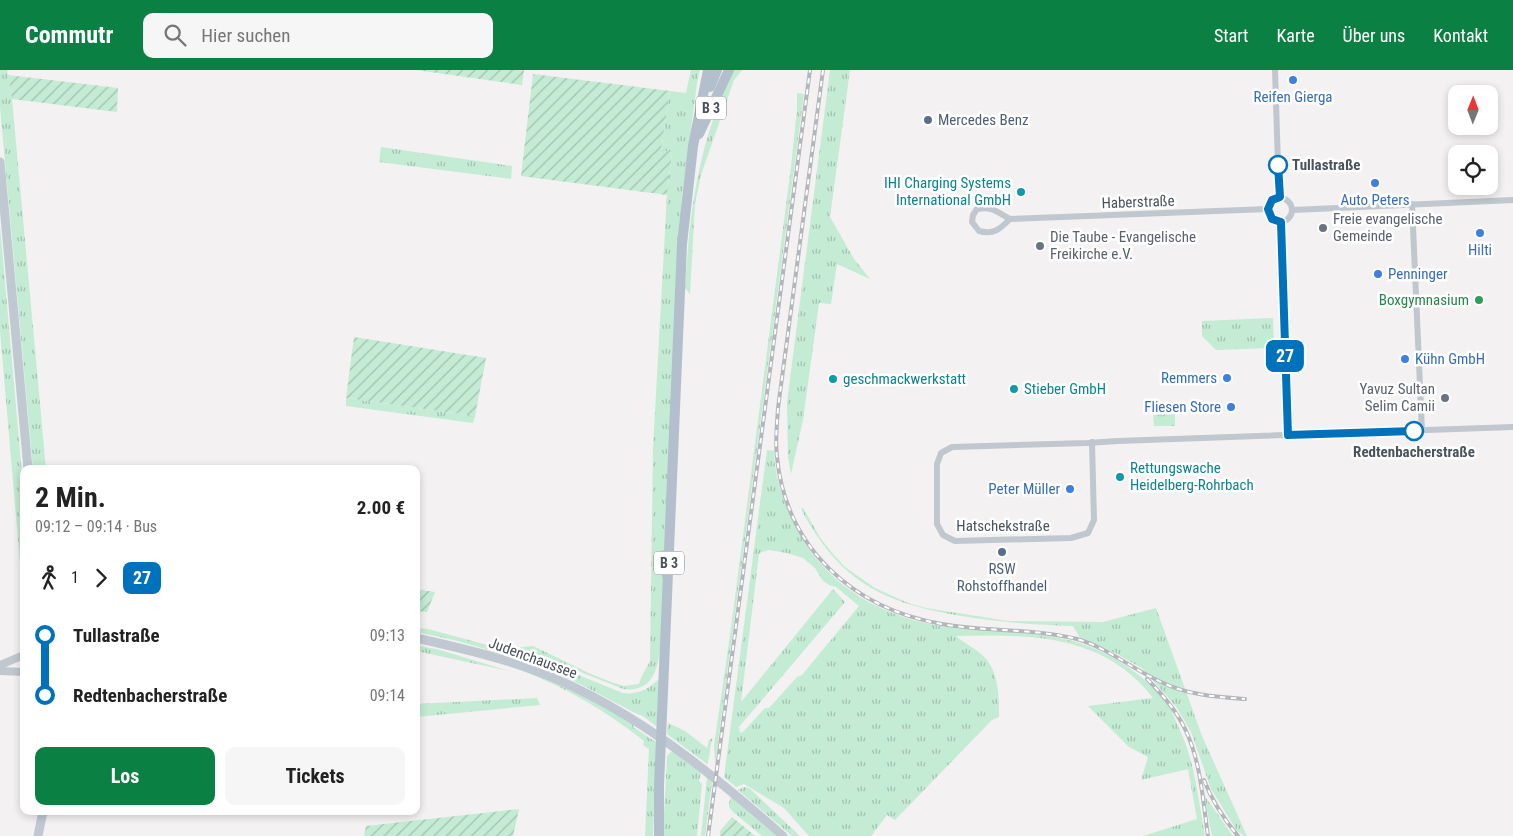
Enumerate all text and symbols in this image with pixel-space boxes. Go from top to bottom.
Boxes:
search box [143,13,493,58]
text: Commutr [25,21,113,49]
icon: search [161,21,189,49]
text: Hier suchen [201,24,290,47]
text: Start [1214,25,1248,46]
text: Karte [1276,25,1315,46]
text: Über uns [1343,25,1405,46]
text: Kontakt [1433,25,1488,46]
marker: Reifen Gierga [1287,74,1299,86]
north arrow [1448,85,1498,135]
map controls [1448,85,1498,195]
place label: Reifen Gierga [1253,88,1333,106]
road number: B 3 [696,96,726,119]
place label: Mercedes Benz [938,111,1029,129]
marker: Mercedes Benz [922,114,934,126]
button: locate [1448,145,1498,195]
marker: Tullastraße [1268,155,1288,175]
place label: Tullastraße [1292,156,1360,174]
place label: IHI Charging Systems International GmbH [884,174,1011,209]
marker: Auto Peters [1369,177,1381,189]
marker: IHI Charging Systems International GmbH [1015,186,1027,198]
place label: Auto Peters [1340,191,1410,209]
street label: Haberstraße [1101,192,1175,212]
place label: Freie evangelische Gemeinde [1333,210,1442,245]
marker: Freie evangelische Gemeinde [1317,222,1329,234]
marker: Hilti [1474,227,1486,239]
place label: Die Taube - Evangelische Freikirche e.V. [1050,228,1196,263]
marker: Die Taube - Evangelische Freikirche e.V. [1034,240,1046,252]
place label: Hilti [1468,241,1492,259]
place label: Penninger [1388,265,1448,283]
marker: Penninger [1372,268,1384,280]
place label: Boxgymnasium [1379,291,1469,309]
marker: Boxgymnasium [1473,294,1485,306]
line badge: 27 [1262,340,1308,372]
text: 27 [1276,345,1294,366]
place label: Kühn GmbH [1415,350,1485,368]
marker: Kühn GmbH [1399,353,1411,365]
place label: Remmers [1161,369,1217,387]
place label: geschmackwerkstatt [843,370,966,388]
marker: Remmers [1221,372,1233,384]
marker: geschmackwerkstatt [827,373,839,385]
place label: Stieber GmbH [1024,380,1106,398]
place label: Yavuz Sultan Selim Camii [1360,380,1435,415]
marker: Stieber GmbH [1008,383,1020,395]
marker: Yavuz Sultan Selim Camii [1439,392,1451,404]
place label: Fliesen Store [1144,398,1221,416]
marker: Fliesen Store [1225,401,1237,413]
marker: Redtenbacherstraße [1404,421,1424,441]
place label: Redtenbacherstraße [1353,443,1475,461]
place label: Rettungswache Heidelberg-Rohrbach [1130,459,1254,494]
marker: Rettungswache Heidelberg-Rohrbach [1114,471,1126,483]
place label: Peter Müller [988,480,1060,498]
text: 2 Min. [35,481,106,514]
marker: Peter Müller [1064,483,1076,495]
text: 2.00 € [357,496,405,519]
text: 09:12 – 09:14 · Bus [35,517,157,536]
street label: Hatschekstraße [956,517,1050,535]
marker: RSW Rohstoffhandel [996,546,1008,558]
road number: B 3 [654,552,684,574]
place label: RSW Rohstoffhandel [957,560,1047,595]
icon: walk [35,564,63,592]
icon: forward [87,564,115,592]
text: 27 [133,567,151,588]
text: 1 [71,568,79,587]
text: Tullastraße [73,624,160,647]
text: 09:13 [370,626,405,645]
street label: Judenchaussee [486,634,580,682]
text: Redtenbacherstraße [73,684,227,707]
text: 09:14 [370,686,405,705]
button: Los [35,747,215,805]
button: Tickets [225,747,405,805]

